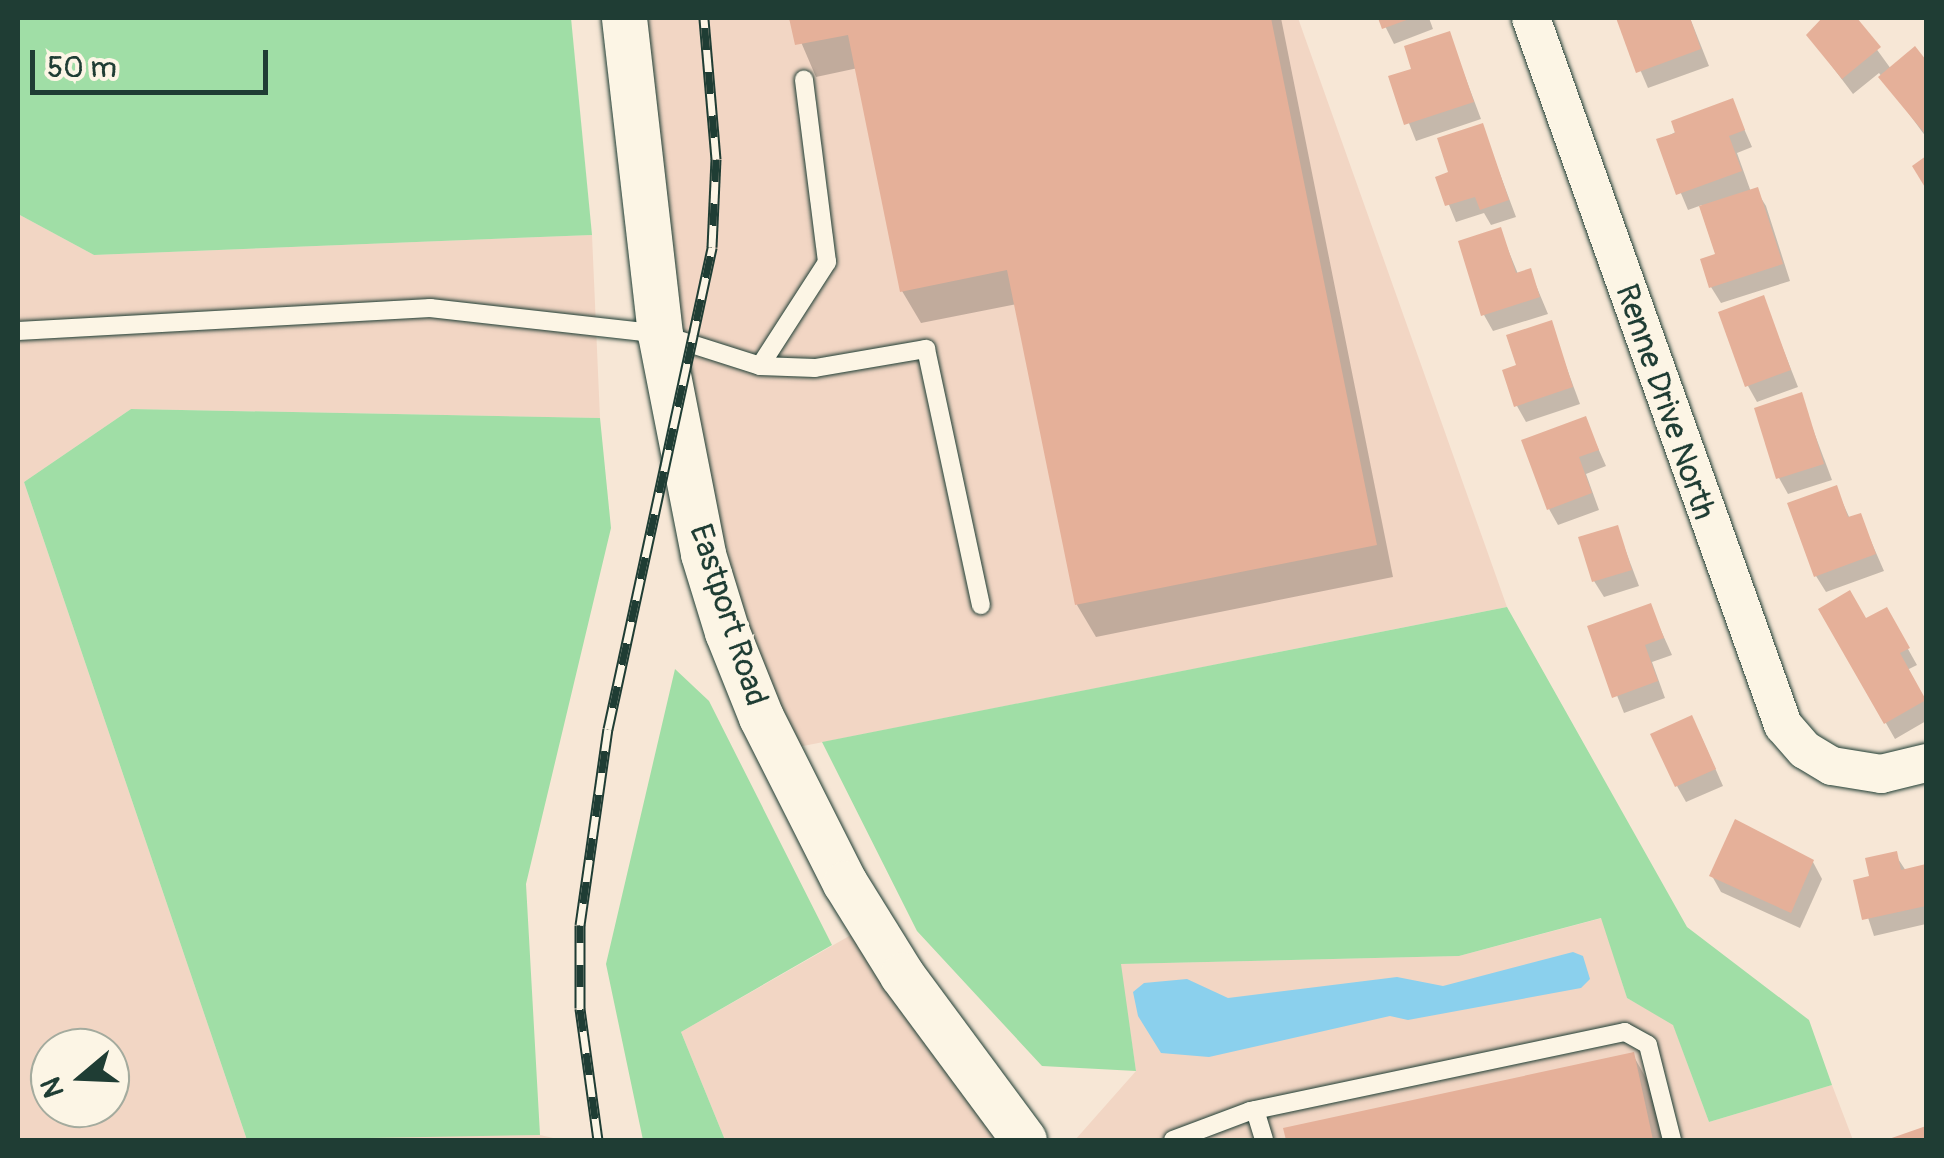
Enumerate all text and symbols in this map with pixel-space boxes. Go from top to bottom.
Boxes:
scale bar [35,30,272,92]
text: 50 m [47,49,117,86]
street label: Renne Drive North [1607,279,1723,525]
street label: Eastport Road [681,519,775,711]
north arrow [30,1028,130,1128]
text: N [33,1073,73,1102]

